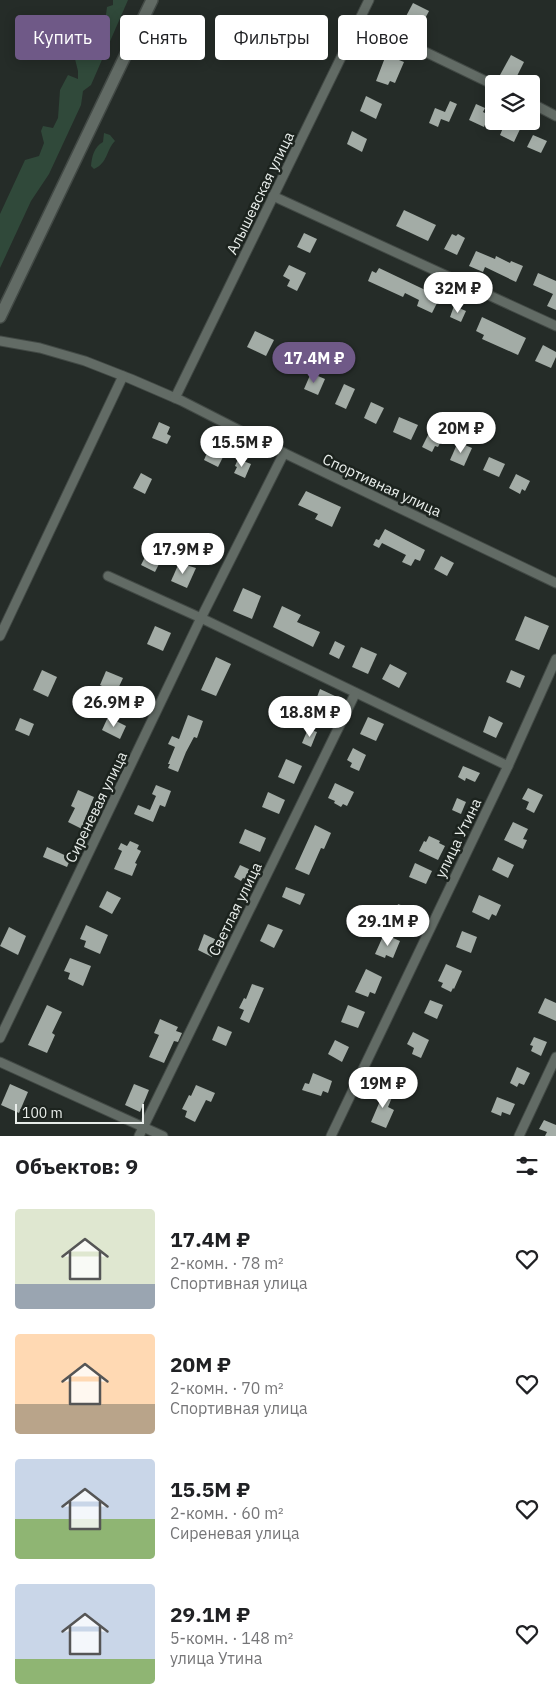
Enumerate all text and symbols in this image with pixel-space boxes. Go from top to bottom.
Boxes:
chip: Купить [15,15,110,60]
chip: Снять [120,15,205,60]
chip: Фильтры [215,15,328,60]
chip: Новое [338,15,427,60]
map controls [485,75,540,130]
button: layers [485,75,540,130]
street label: Алышевская улица [222,128,298,258]
pin: 32M ₽ [423,272,493,314]
text: 32M ₽ [435,278,481,298]
pin: 17.4M ₽ [268,342,360,384]
text: 17.4M ₽ [283,348,345,368]
pin: 20M ₽ [426,412,496,454]
text: 20M ₽ [438,418,484,438]
pin: 15.5M ₽ [196,426,288,468]
text: 15.5M ₽ [211,432,273,452]
street label: Спортивная улица [320,449,444,521]
pin: 17.9M ₽ [137,532,229,575]
text: 17.9M ₽ [152,539,214,559]
pin: 26.9M ₽ [68,686,160,728]
text: 26.9M ₽ [83,692,145,712]
pin: 18.8M ₽ [264,696,356,738]
text: 18.8M ₽ [279,702,341,722]
street label: Сиреневая улица [61,748,131,866]
street label: улица Утина [431,795,485,881]
street label: Светлая улица [204,859,266,959]
pin: 29.1M ₽ [342,904,434,947]
text: 29.1M ₽ [357,911,419,931]
pin: 19M ₽ [348,1066,418,1109]
text: 19M ₽ [360,1073,406,1093]
scale bar [15,1101,144,1124]
text: 100 m [22,1104,63,1122]
text: Объектов: 9 [15,1152,138,1180]
icon: filters [513,1152,541,1180]
text: 17.4M ₽ [170,1225,250,1253]
icon: home [55,1229,115,1289]
icon: heart [513,1245,541,1273]
text: 2-комн. · 78 m² [170,1253,284,1273]
text: Спортивная улица [170,1273,308,1293]
text: 20M ₽ [170,1350,231,1378]
icon: home [55,1354,115,1414]
icon: heart [513,1370,541,1398]
text: 2-комн. · 70 m² [170,1378,284,1398]
text: Спортивная улица [170,1398,308,1418]
text: 15.5M ₽ [170,1475,250,1503]
icon: home [55,1479,115,1539]
icon: heart [513,1495,541,1523]
text: 2-комн. · 60 m² [170,1503,284,1523]
text: Сиреневая улица [170,1523,300,1543]
text: 29.1M ₽ [170,1600,250,1628]
icon: home [55,1604,115,1664]
icon: heart [513,1620,541,1648]
text: 5-комн. · 148 m² [170,1628,293,1648]
text: улица Утина [170,1648,262,1668]

